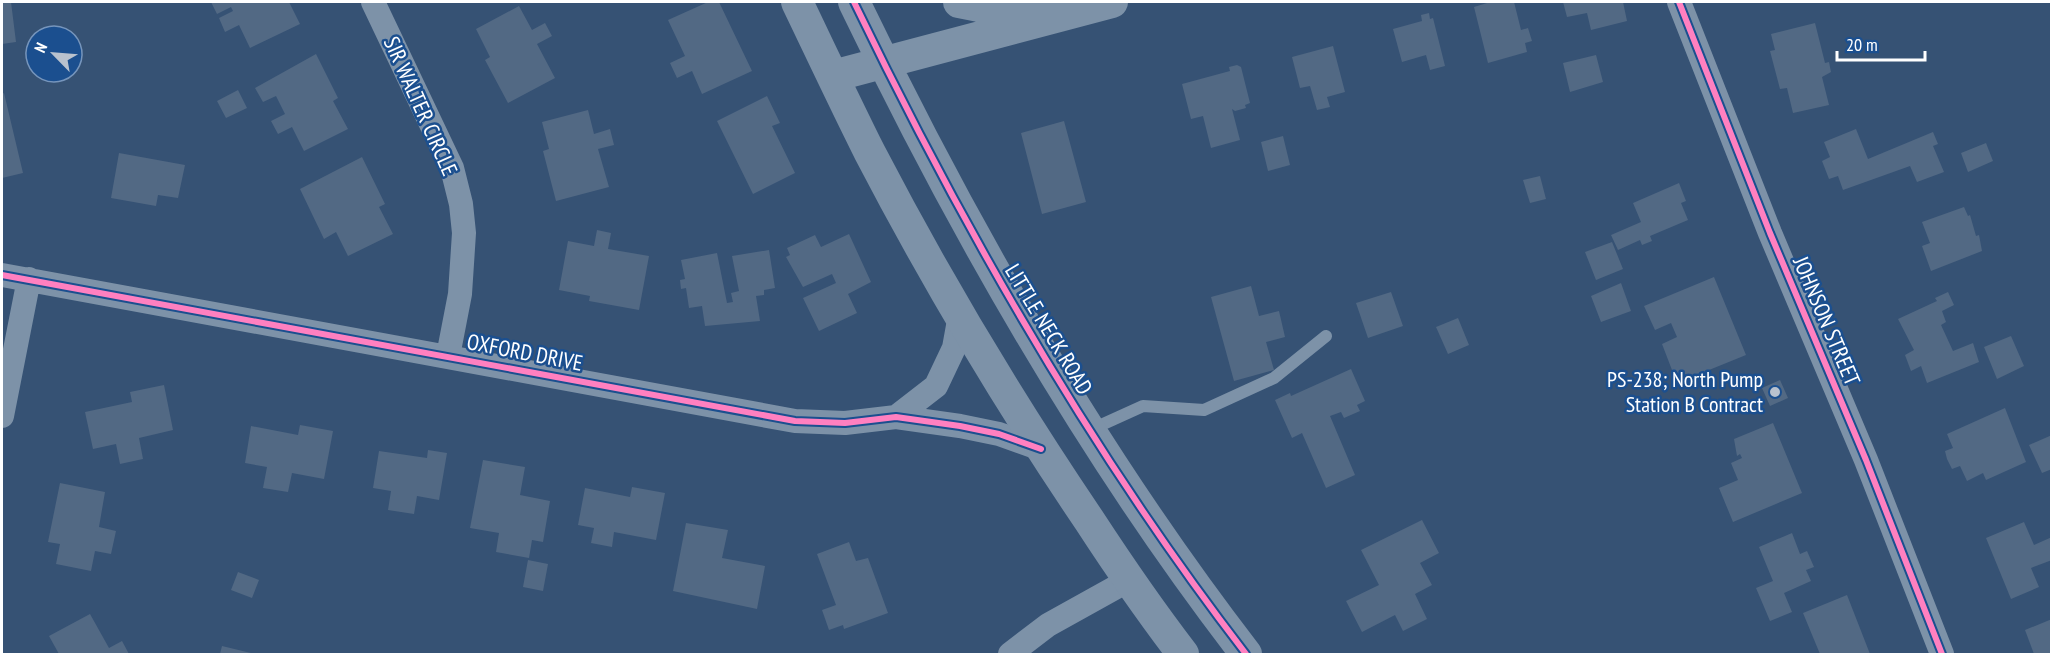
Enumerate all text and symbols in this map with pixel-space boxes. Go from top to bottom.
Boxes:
north arrow [24,24,84,84]
scale bar [1837,24,1926,62]
street label: SIR WALTER CIRCLE [378,32,464,180]
text: 20 m [1846,33,1878,56]
text: N [30,40,51,56]
street label: JOHNSON STREET [1787,251,1867,390]
street label: LITTLE NECK ROAD [999,259,1099,399]
street label: OXFORD DRIVE [465,327,585,377]
place label: PS-238; North Pump Station B Contract [1607,365,1763,418]
marker: PS-238; North Pump Station B Contract [1768,385,1782,399]

